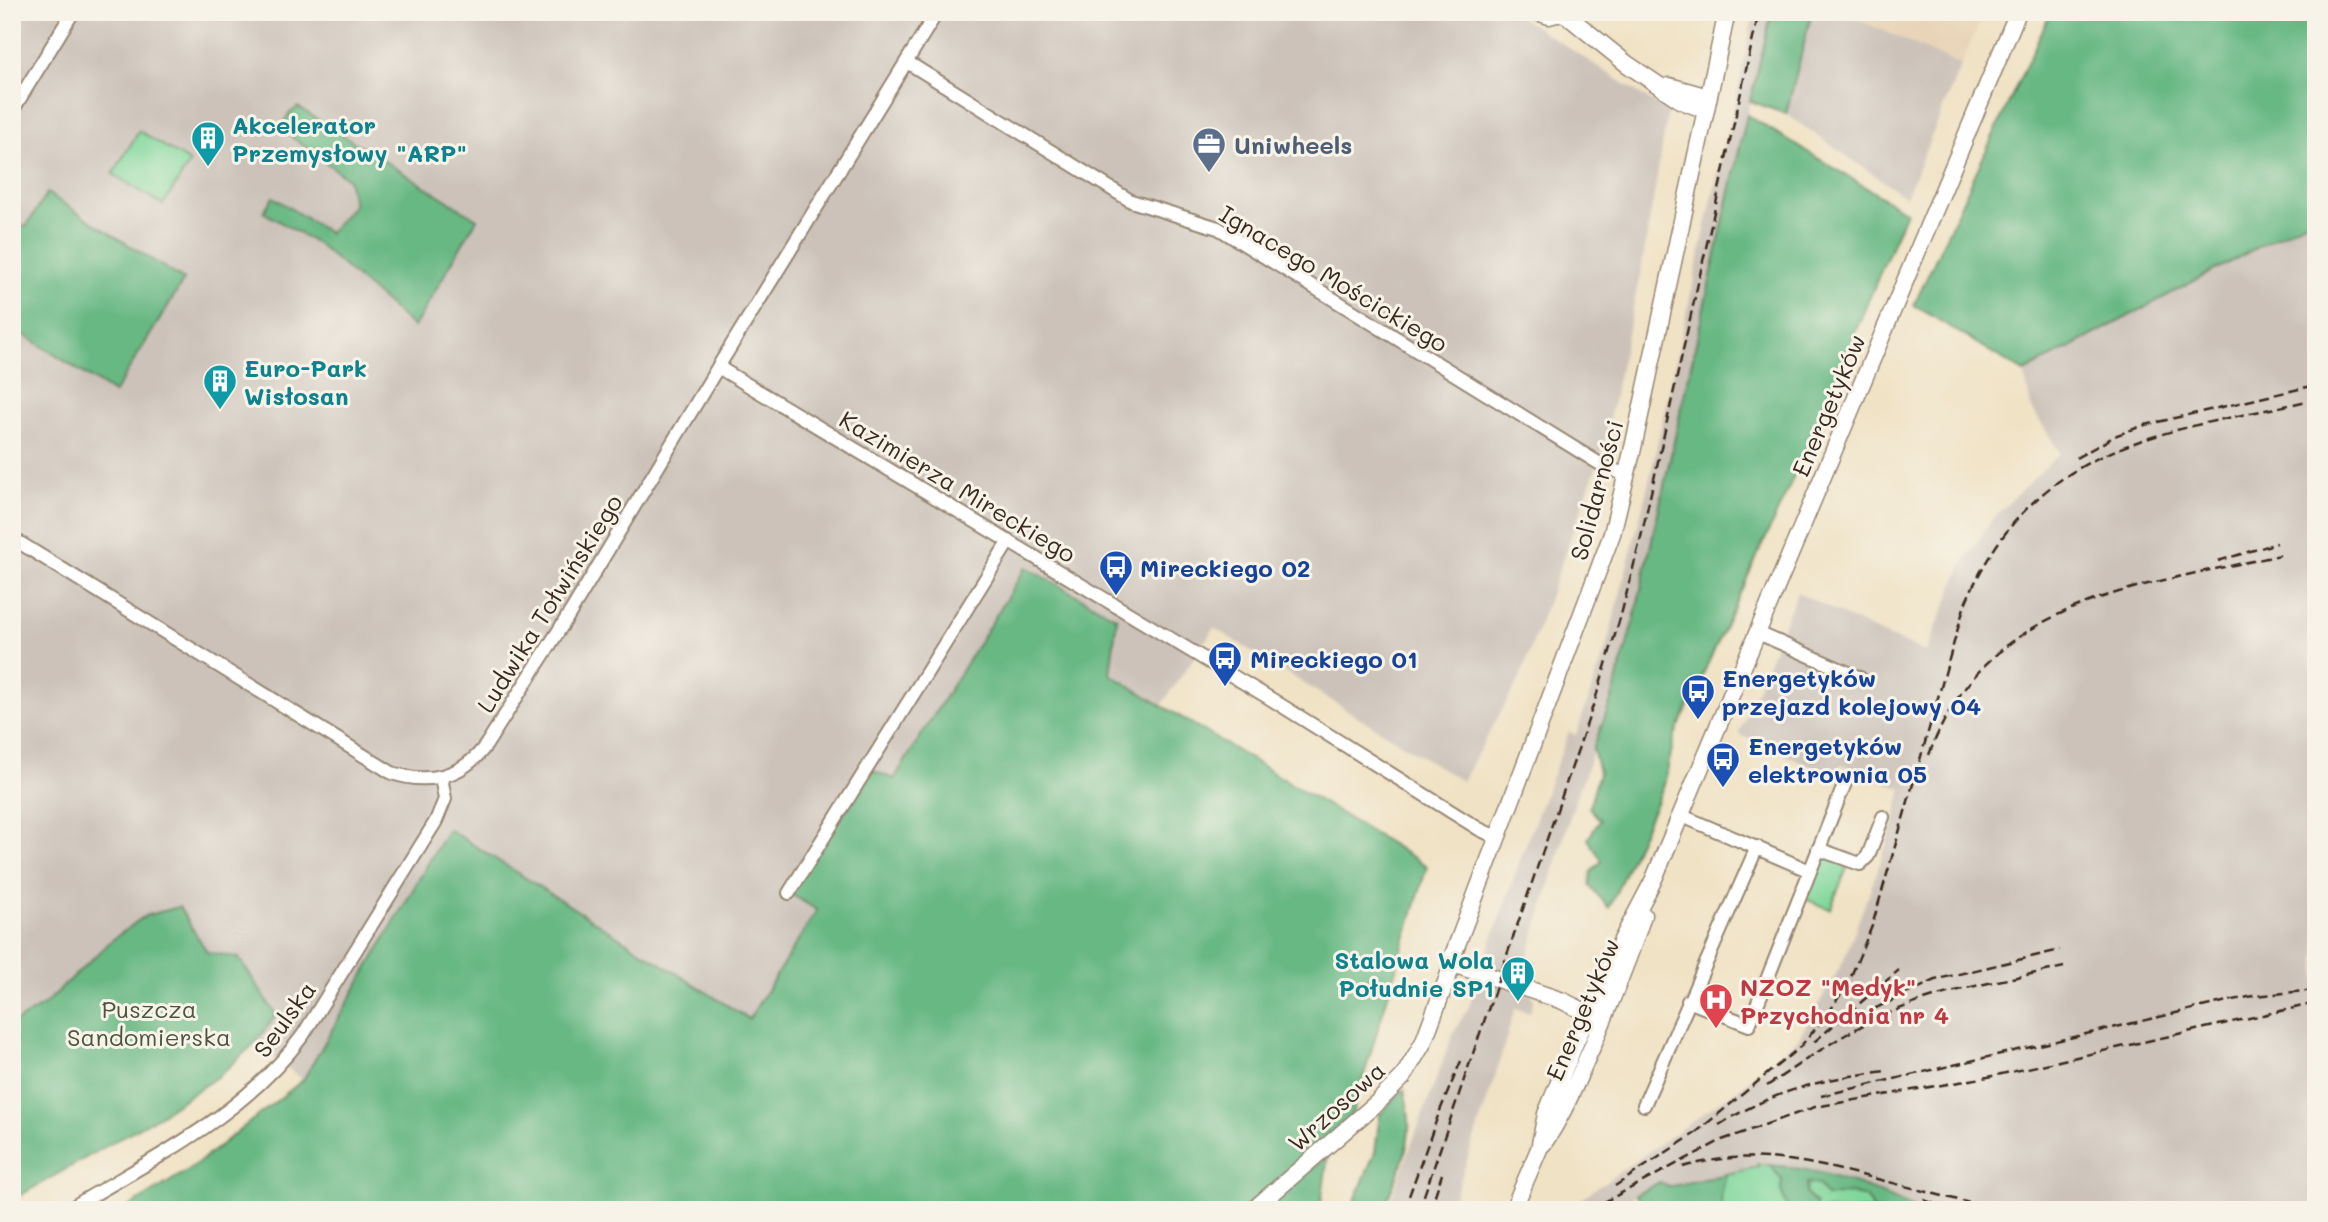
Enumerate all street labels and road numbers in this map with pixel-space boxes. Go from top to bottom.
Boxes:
street label: Ignacego Mościckiego [1214,197,1454,359]
street label: Energetyków [1784,329,1872,481]
street label: Kazimierza Mireckiego [834,403,1082,569]
street label: Solidarności [1562,416,1630,564]
street label: Ludwika Tołwińskiego [469,488,629,718]
street label: Energetyków [1538,933,1626,1085]
street label: Seulska [246,975,322,1063]
street label: Wrzosowa [1281,1054,1391,1158]

